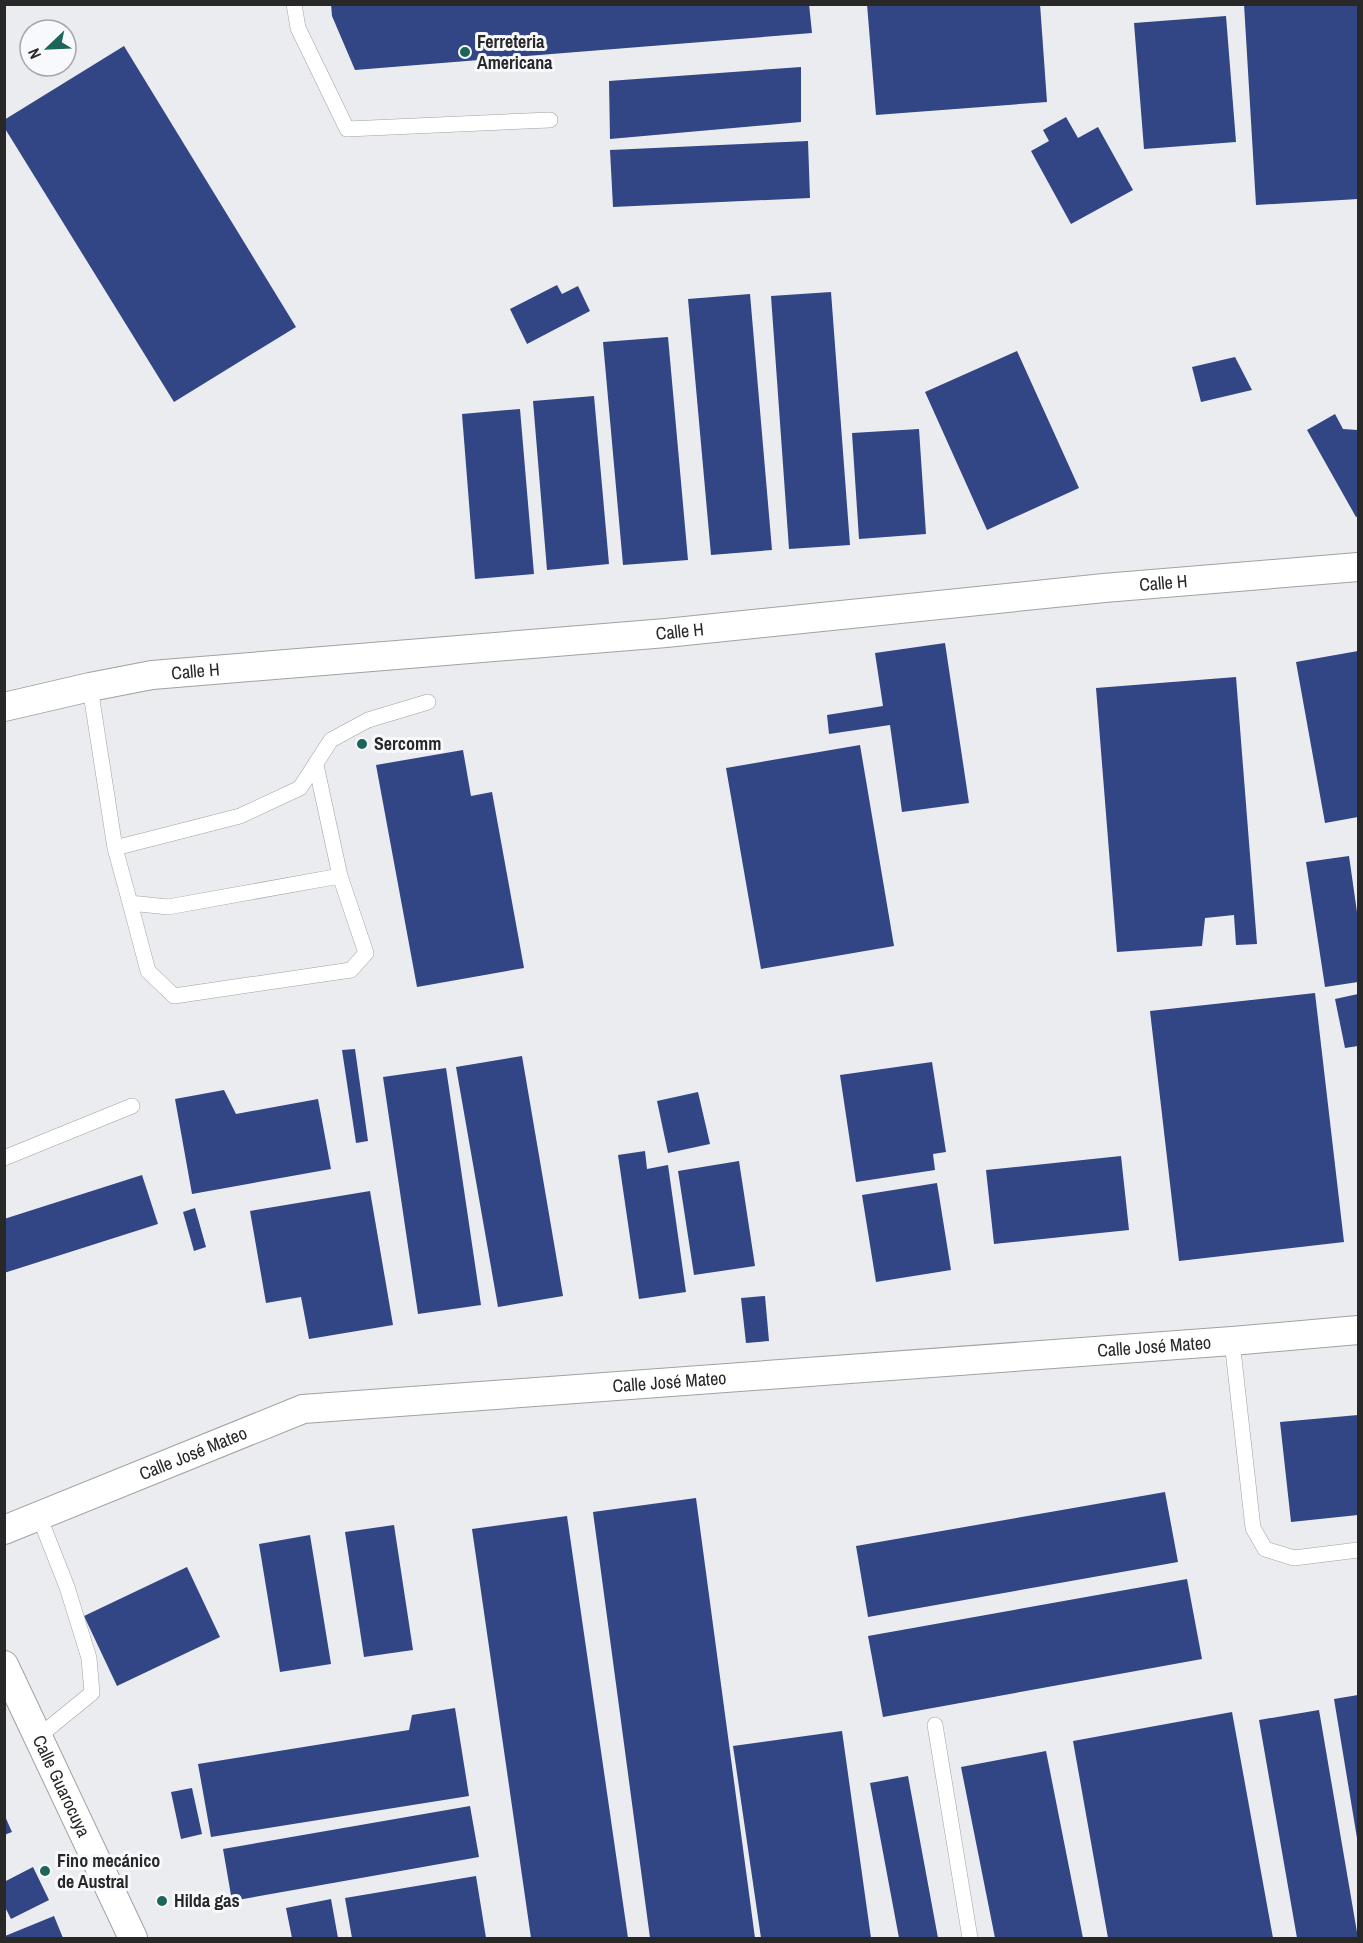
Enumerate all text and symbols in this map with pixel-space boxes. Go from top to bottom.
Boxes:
north arrow [18,18,78,78]
place label: Ferreteria Americana [477,29,553,75]
text: N [22,45,46,63]
marker: Ferreteria Americana [458,45,472,59]
street label: Calle H [1138,568,1188,597]
street label: Calle H [655,616,705,646]
street label: Calle H [170,657,221,685]
place label: Sercomm [374,731,441,756]
marker: Sercomm [355,737,369,751]
street label: Calle José Mateo [1096,1330,1212,1363]
street label: Calle José Mateo [612,1365,727,1398]
street label: Calle José Mateo [135,1420,251,1486]
street label: Calle Guarocuya [27,1731,97,1841]
place label: Fino mecánico de Austral [57,1848,160,1894]
marker: Fino mecánico de Austral [38,1864,52,1878]
place label: Hilda gas [174,1888,240,1913]
marker: Hilda gas [155,1894,169,1908]

